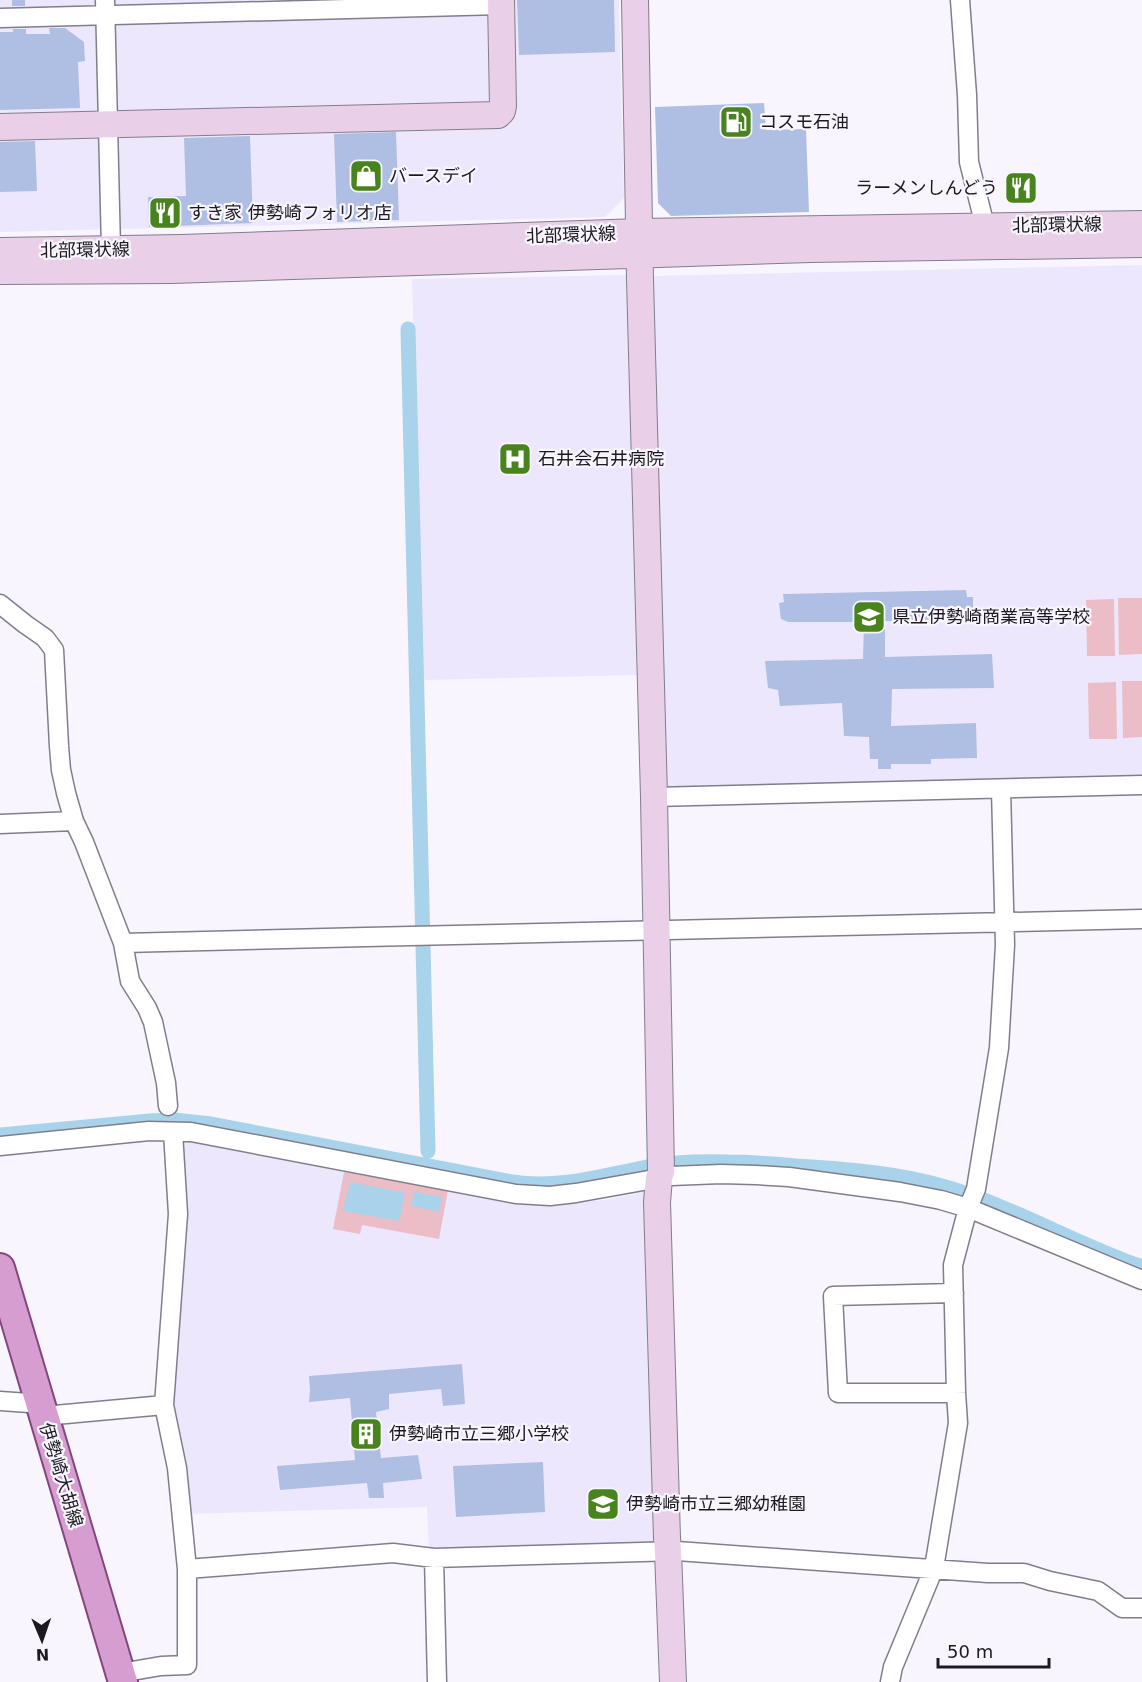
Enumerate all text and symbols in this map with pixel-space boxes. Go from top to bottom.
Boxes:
fuel station icon: コスモ石油 [718,104,754,140]
place label: コスモ石油 [759,111,849,132]
shop icon: バースデイ [348,158,384,194]
place label: バースデイ [389,165,478,186]
restaurant icon: ラーメンしんどう [1003,170,1039,206]
place label: ラーメンしんどう [855,177,998,198]
restaurant icon: すき家 伊勢崎フォリオ店 [147,195,183,231]
place label: すき家 伊勢崎フォリオ店 [188,202,392,223]
street label: 北部環状線 [1012,213,1102,236]
street label: 北部環状線 [526,222,616,247]
street label: 北部環状線 [40,238,130,261]
hospital icon: 石井会石井病院 [497,441,533,477]
place label: 石井会石井病院 [538,448,664,469]
school or university icon: 県立伊勢崎商業高等学校 [851,599,887,635]
place label: 県立伊勢崎商業高等学校 [892,606,1090,627]
building icon: 伊勢崎市立三郷小学校 [348,1416,384,1452]
street label: 伊勢崎大胡線 [36,1420,87,1530]
place label: 伊勢崎市立三郷小学校 [389,1423,569,1444]
school or university icon: 伊勢崎市立三郷幼稚園 [585,1486,621,1522]
place label: 伊勢崎市立三郷幼稚園 [626,1493,806,1514]
north arrow [12,1610,72,1670]
scale bar [938,1631,1049,1669]
text: 50 m [947,1641,993,1662]
text: N [35,1645,50,1664]

